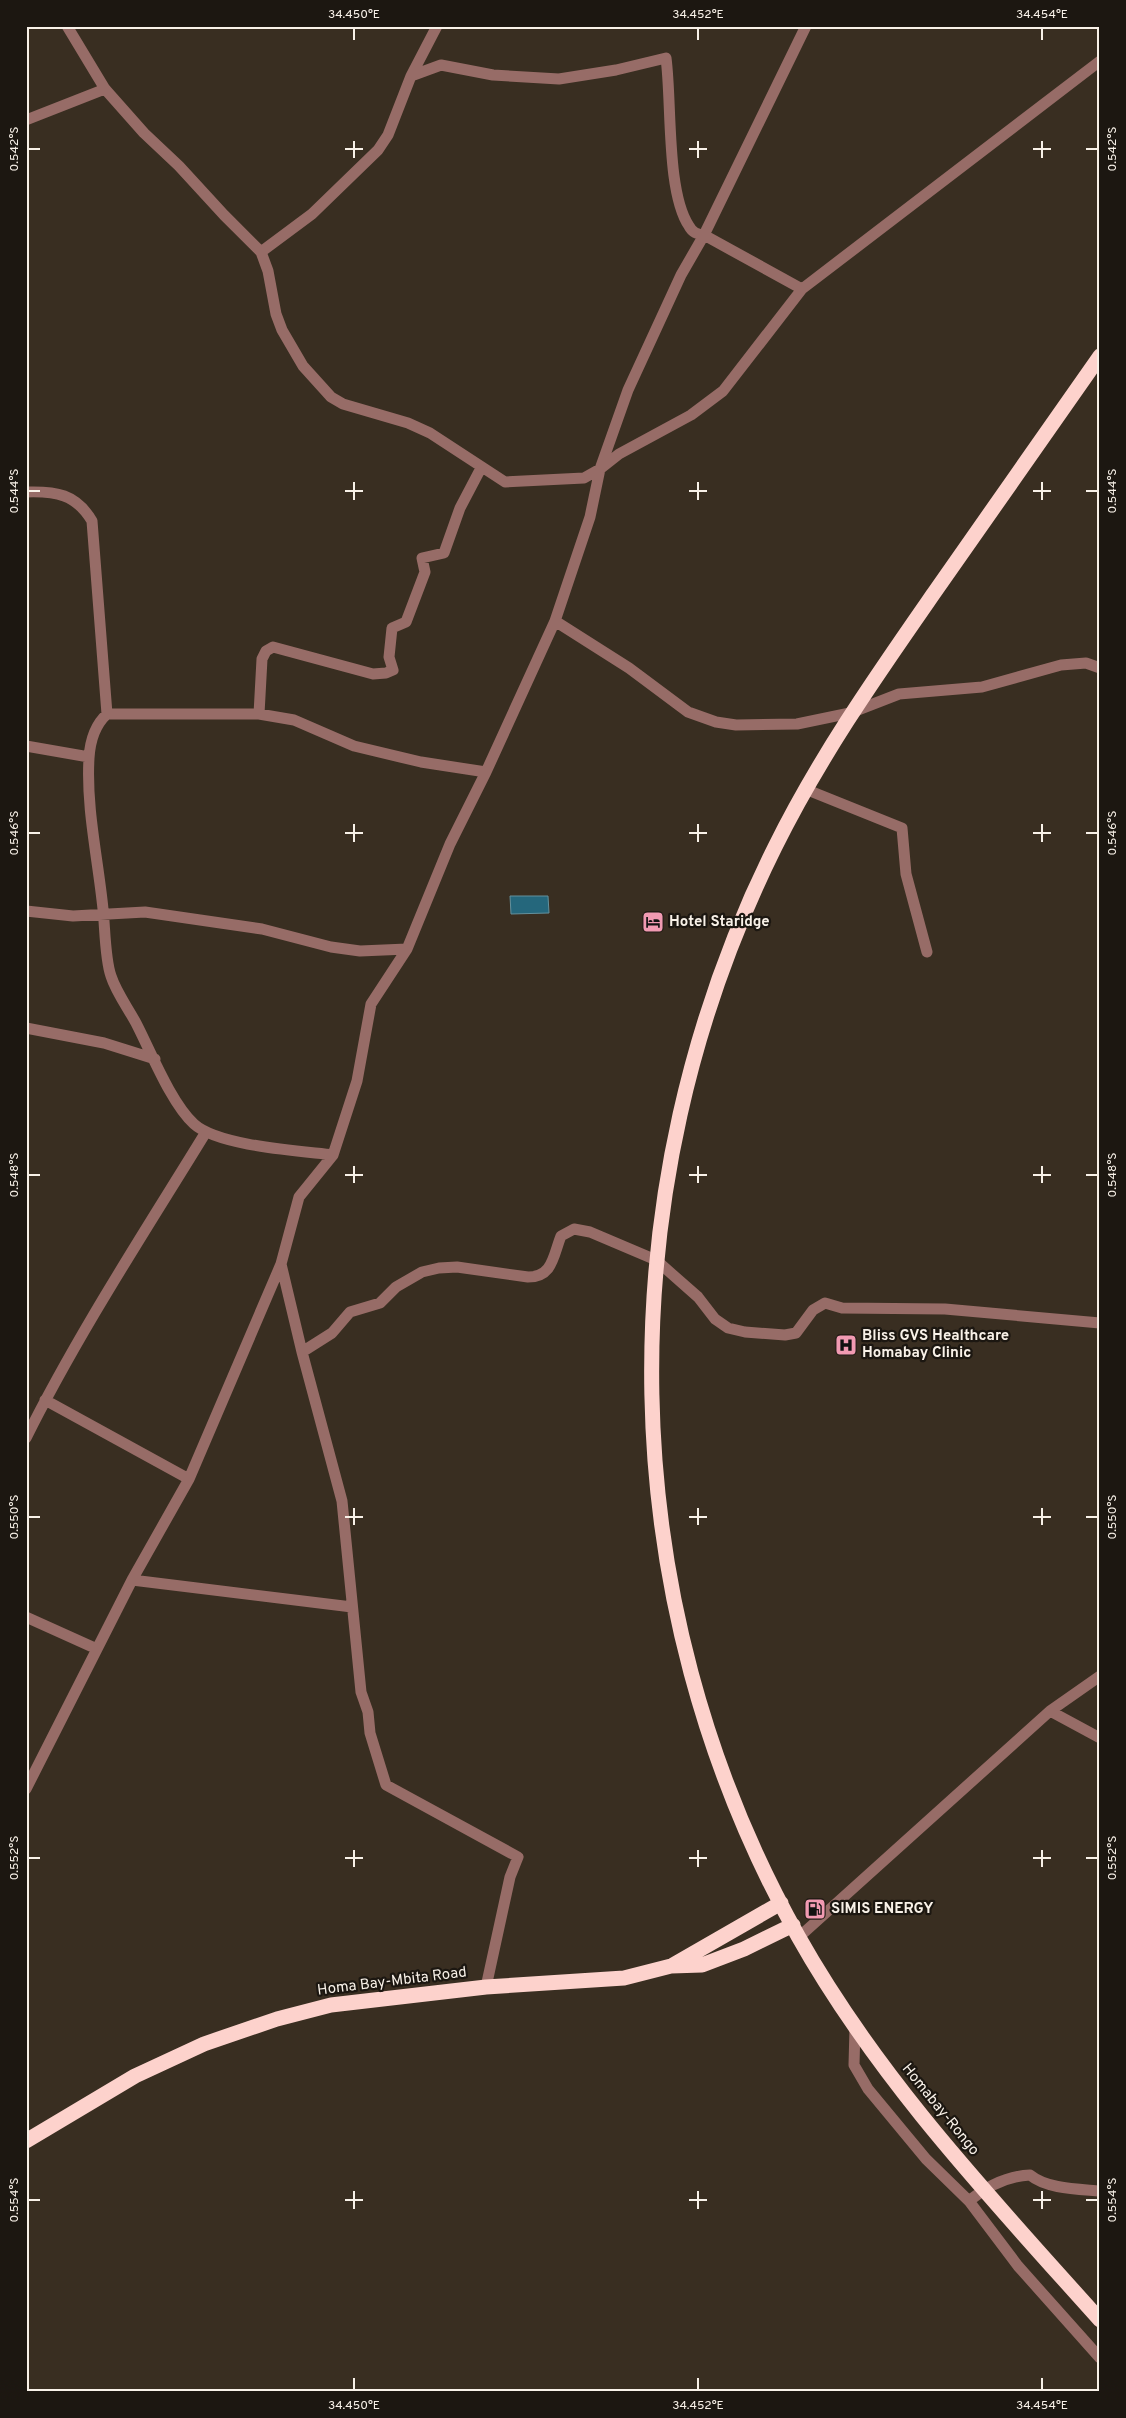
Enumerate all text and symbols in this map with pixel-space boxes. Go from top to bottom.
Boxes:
text: 34.450°E [328,7,380,23]
text: 34.452°E [672,7,724,23]
text: 34.454°E [1016,7,1068,23]
text: 0.542°S [7,127,23,172]
text: 0.542°S [1105,127,1121,172]
text: 0.544°S [7,468,23,514]
text: 0.544°S [1105,468,1121,514]
text: 0.546°S [7,811,23,855]
text: 0.546°S [1105,811,1121,855]
hotel icon: Hotel Staridge [641,910,665,934]
place label: Hotel Staridge [669,913,770,932]
text: 0.548°S [7,1153,23,1197]
text: 0.548°S [1105,1153,1121,1197]
place label: Bliss GVS Healthcare Homabay Clinic [862,1327,1009,1363]
hospital icon: Bliss GVS Healthcare Homabay Clinic [834,1333,858,1357]
text: 0.550°S [7,1494,23,1540]
text: 0.550°S [1105,1494,1121,1540]
text: 0.552°S [7,1836,23,1880]
text: 0.552°S [1105,1836,1121,1880]
fuel station icon: SIMIS ENERGY [803,1897,827,1921]
place label: SIMIS ENERGY [831,1900,934,1919]
street label: Homa Bay-Mbita Road [316,1963,468,2001]
street label: Homabay-Rongo [897,2060,983,2160]
text: 0.554°S [7,2177,23,2223]
text: 0.554°S [1105,2177,1121,2223]
text: 34.450°E [328,2398,380,2414]
text: 34.452°E [672,2398,724,2414]
text: 34.454°E [1016,2398,1068,2414]

